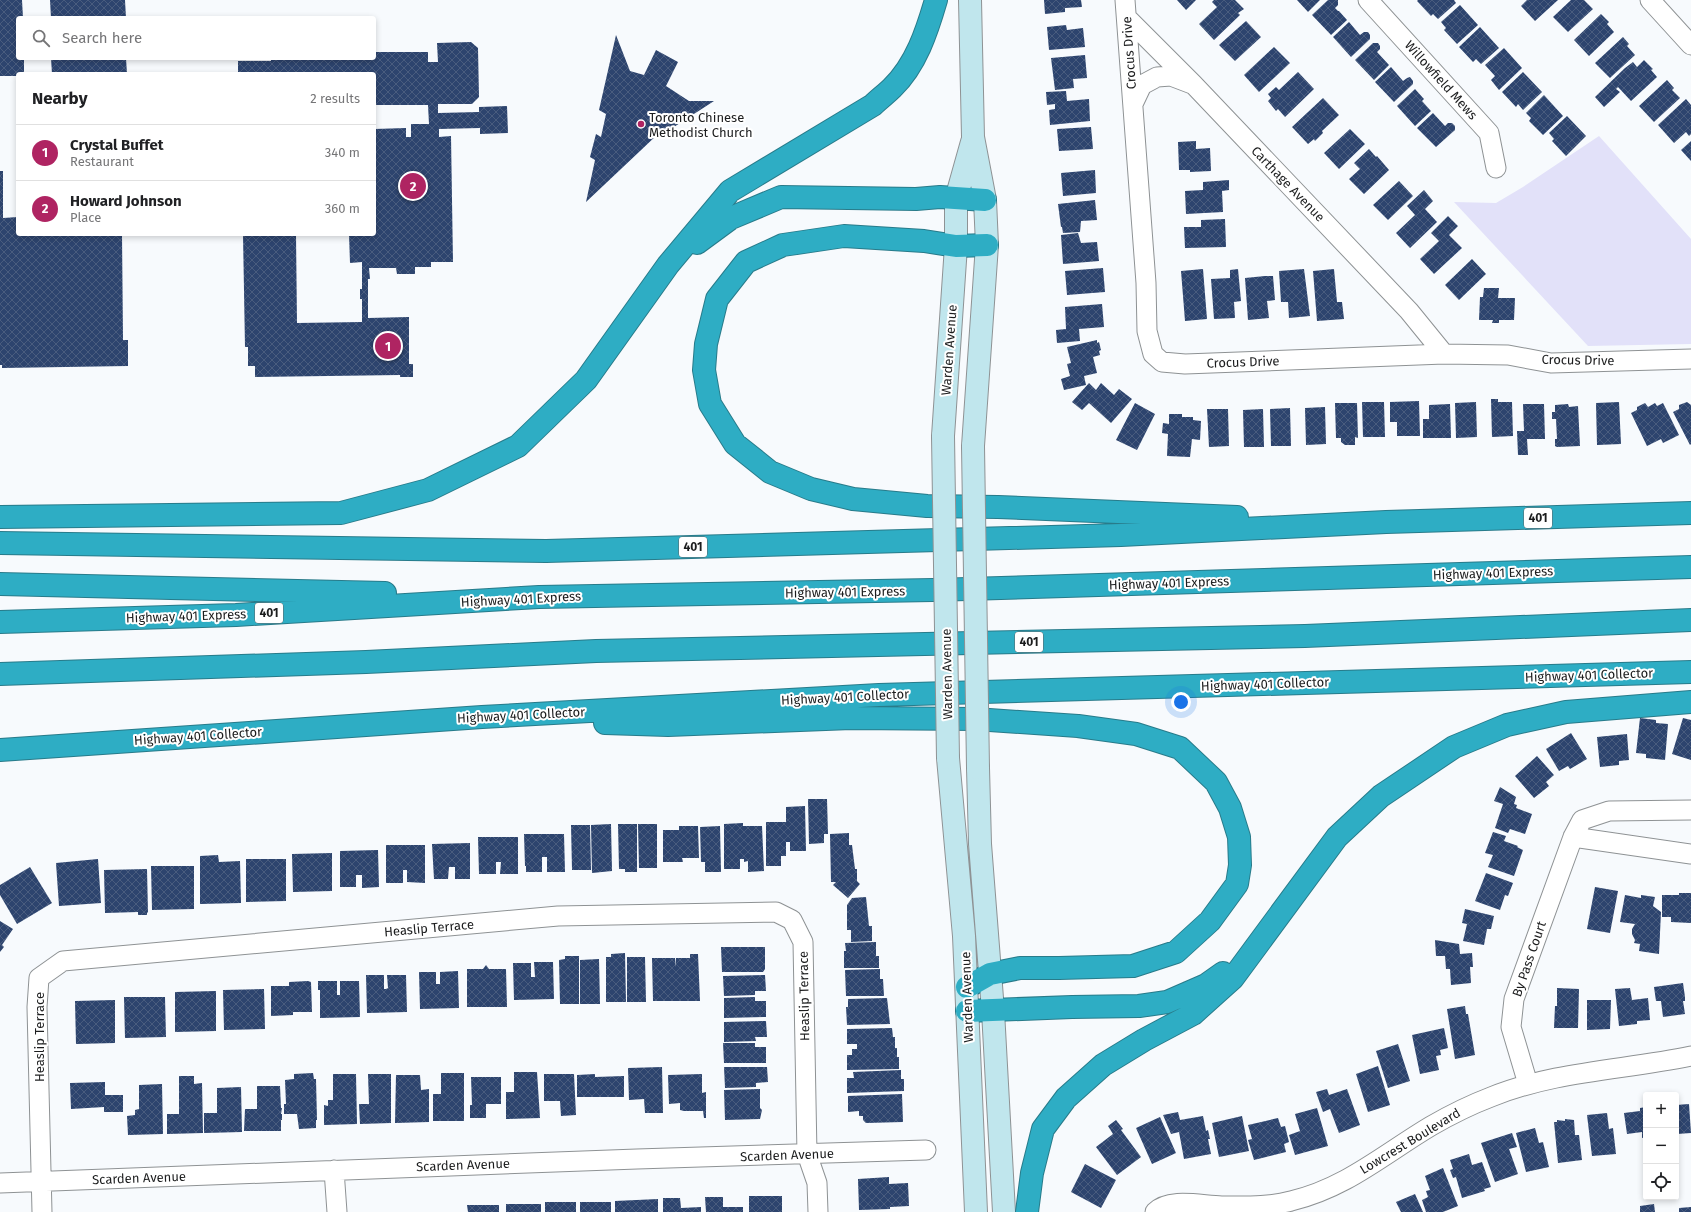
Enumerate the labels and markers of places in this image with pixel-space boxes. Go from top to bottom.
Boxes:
place label: Toronto Chinese Methodist Church [649,110,753,140]
marker: Toronto Chinese Methodist Church [636,119,646,129]
pin: 2 [400,171,426,201]
pin: 1 [375,331,401,361]

